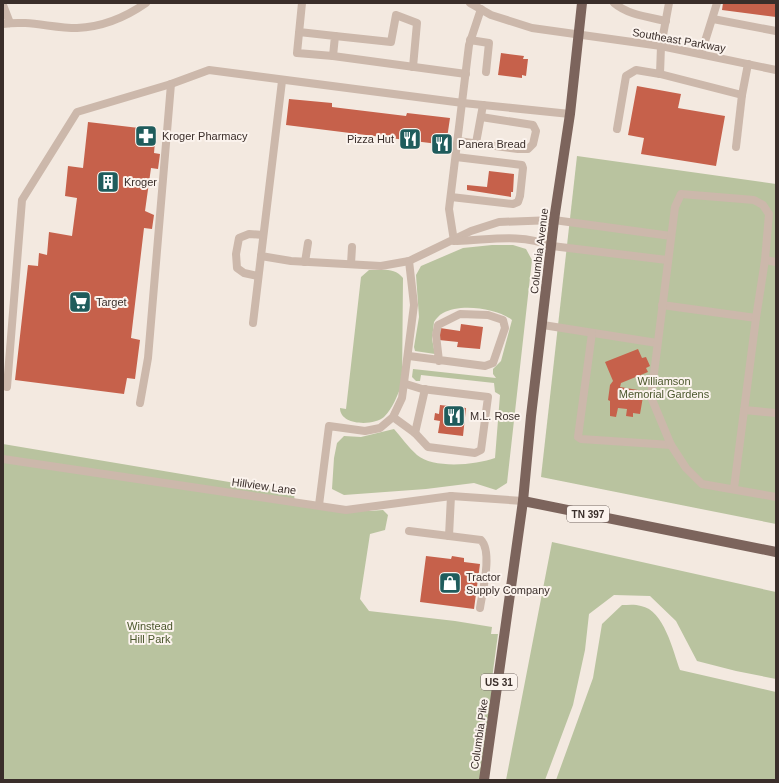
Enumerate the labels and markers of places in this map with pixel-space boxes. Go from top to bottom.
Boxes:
pharmacy icon: Kroger Pharmacy [133,123,159,149]
restaurant icon: Pizza Hut [397,126,423,152]
place label: Kroger Pharmacy [162,130,248,142]
restaurant icon: Panera Bread [429,131,455,157]
place label: Pizza Hut [347,133,394,145]
place label: Panera Bread [458,138,526,150]
building icon: Kroger [95,169,121,195]
place label: Kroger [124,176,157,188]
supermarket icon: Target [67,289,93,315]
place label: Target [96,296,127,308]
restaurant icon: M.L. Rose [441,403,467,429]
place label: M.L. Rose [470,410,520,422]
shop icon: Tractor Supply Company [437,570,463,596]
place label: Tractor Supply Company [466,571,550,596]

